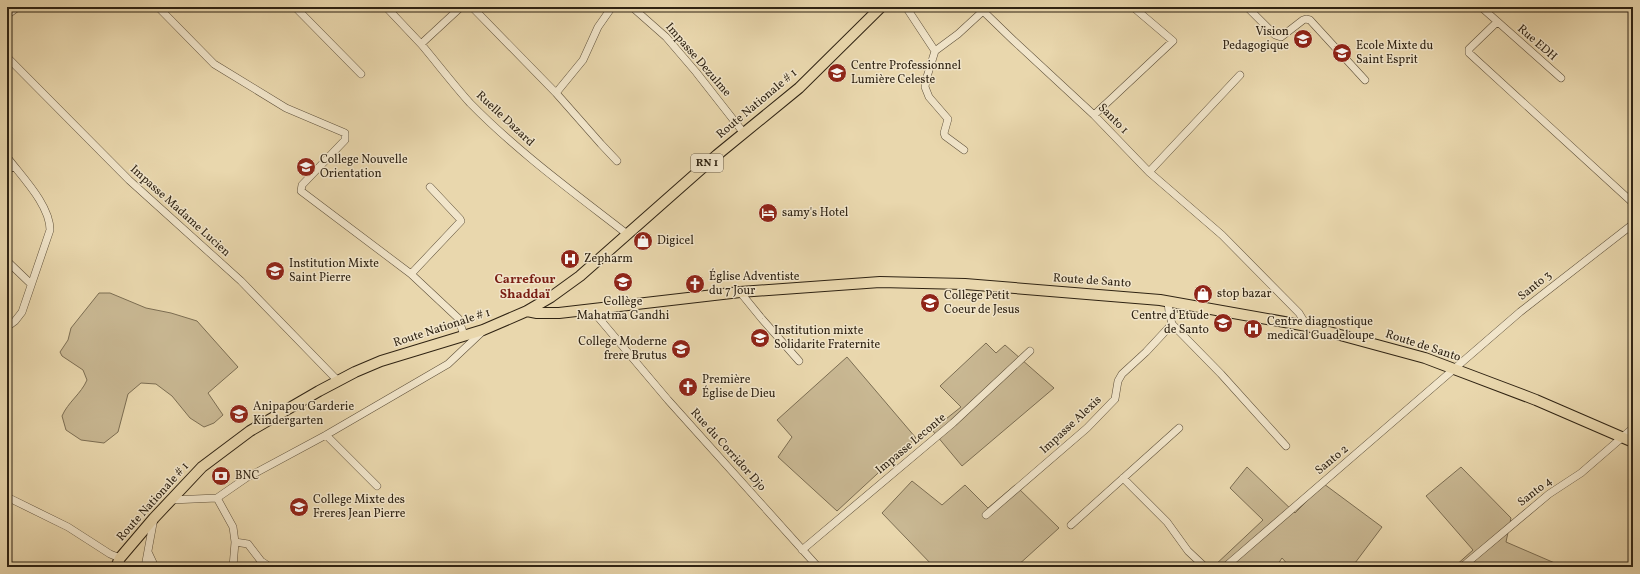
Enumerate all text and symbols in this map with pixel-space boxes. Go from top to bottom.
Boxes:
street label: Impasse Dezulme [661,20,735,101]
street label: Rue EDH [1514,21,1560,65]
place label: Vision Pedagogique [1223,24,1289,54]
school or university icon: Vision Pedagogique [1292,28,1314,50]
place label: Ecole Mixte du Saint Esprit [1356,38,1434,68]
school or university icon: Ecole Mixte du Saint Esprit [1331,42,1353,64]
place label: Centre Professionnel Lumière Celeste [851,58,961,88]
school or university icon: Centre Professionnel Lumière Celeste [826,62,848,84]
street label: Route Nationale # 1 [713,65,801,143]
street label: Ruelle Dazard [472,88,538,150]
street label: Santo 1 [1094,100,1132,138]
place label: College Nouvelle Orientation [320,152,408,182]
road number: RN 1 [691,154,723,172]
school or university icon: College Nouvelle Orientation [295,156,317,178]
street label: Impasse Madame Lucien [126,162,234,260]
hotel icon: samy's Hotel [757,202,779,224]
place label: samy's Hotel [782,205,849,221]
shop icon: Digicel [632,230,654,252]
place label: Digicel [657,233,694,249]
hospital icon: Zepharm [559,248,581,270]
place label: Zepharm [584,251,633,267]
place label: Institution Mixte Saint Pierre [289,256,379,286]
school or university icon: Institution Mixte Saint Pierre [264,260,286,282]
place label: Église Adventiste du 7 Jour [709,268,800,299]
street label: Santo 3 [1515,268,1555,304]
street label: Route de Santo [1052,270,1132,292]
district label: Carrefour Shaddaï [494,271,556,304]
school or university icon: Collège Mahatma Gandhi [612,271,634,293]
church icon: Église Adventiste du 7 Jour [684,273,706,295]
shop icon: stop bazar [1192,283,1214,305]
place label: stop bazar [1217,286,1271,302]
place label: College Petit Coeur de Jesus [944,288,1020,318]
school or university icon: College Petit Coeur de Jesus [919,292,941,314]
place label: Collège Mahatma Gandhi [577,294,670,324]
street label: Route Nationale # 1 [391,305,493,351]
place label: Centre d'Etude de Santo [1131,308,1209,338]
school or university icon: Centre d'Etude de Santo [1212,312,1234,334]
place label: Centre diagnostique medical Guadeloupe [1267,314,1375,344]
hospital icon: Centre diagnostique medical Guadeloupe [1242,318,1264,340]
place label: Institution mixte Solidarite Fraternite [774,323,881,353]
street label: Route de Santo [1383,326,1463,366]
school or university icon: Institution mixte Solidarite Fraternite [749,327,771,349]
place label: College Moderne frere Brutus [578,334,667,364]
school or university icon: College Moderne frere Brutus [670,338,692,360]
place label: Première Église de Dieu [702,372,776,402]
church icon: Première Église de Dieu [677,376,699,398]
street label: Impasse Alexis [1037,392,1105,458]
place label: Anipapou Garderie Kindergarten [253,399,354,429]
school or university icon: Anipapou Garderie Kindergarten [228,403,250,425]
street label: Rue du Corridor Djo [687,405,769,495]
street label: Impasse Leconte [872,410,950,478]
street label: Santo 2 [1312,441,1352,479]
street label: Route Nationale # 1 [113,459,193,545]
bank icon: BNC [210,465,232,487]
place label: BNC [235,468,259,484]
street label: Santo 4 [1514,473,1556,511]
place label: College Mixte des Freres Jean Pierre [313,492,406,522]
school or university icon: College Mixte des Freres Jean Pierre [288,496,310,518]

